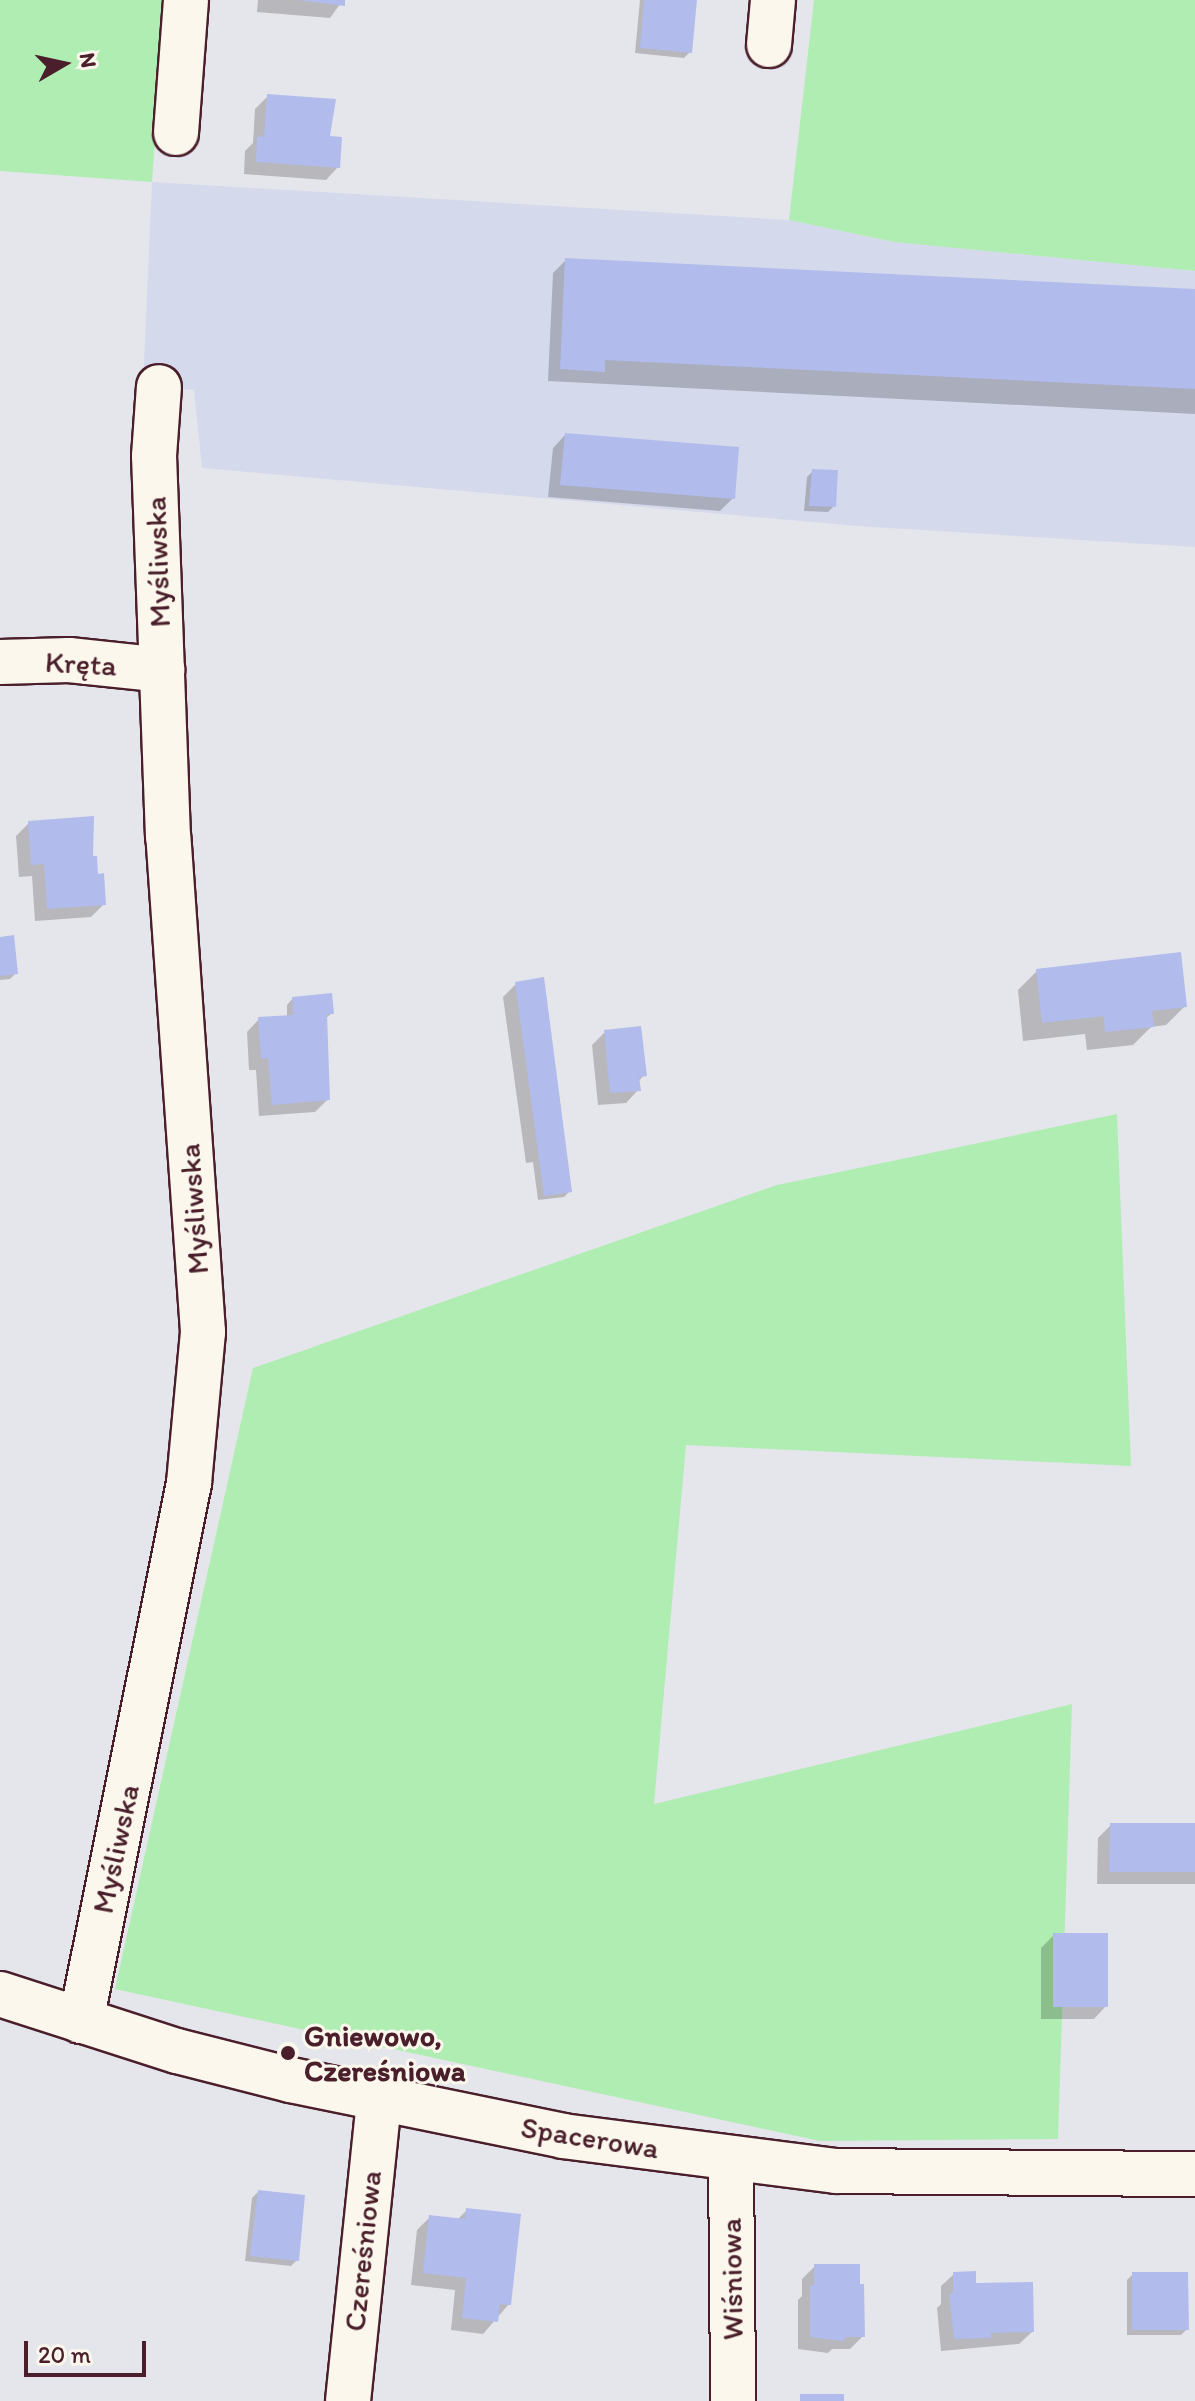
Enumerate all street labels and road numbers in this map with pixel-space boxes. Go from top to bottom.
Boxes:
street label: Myśliwska [138,496,178,628]
street label: Kręta [44,644,118,684]
street label: Myśliwska [171,1142,217,1276]
street label: Myśliwska [85,1781,147,1917]
street label: Spacerowa [518,2109,662,2167]
street label: Czereśniowa [337,2169,389,2333]
street label: Wiśniowa [713,2217,751,2341]

